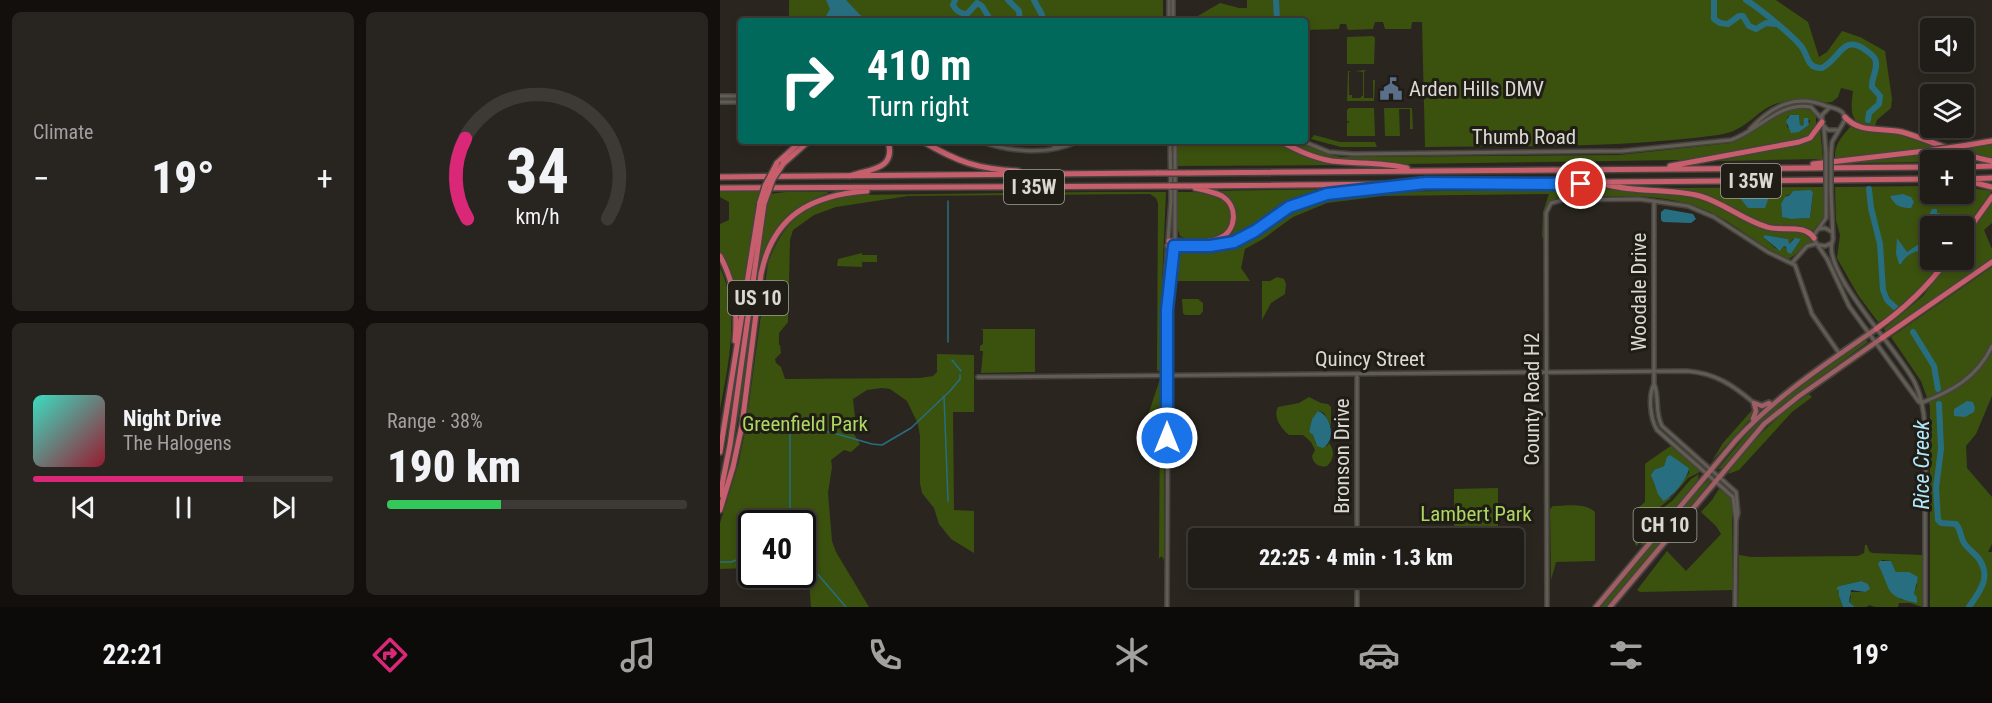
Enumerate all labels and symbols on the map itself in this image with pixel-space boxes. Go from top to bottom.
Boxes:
public building icon: Arden Hills DMV [1378,76,1404,102]
place label: Arden Hills DMV [1409,77,1544,101]
street label: Thumb Road [1472,125,1576,149]
pin [1555,158,1606,209]
road number: I 35W [1721,164,1781,198]
road number: I 35W [1004,170,1064,204]
street label: Woodale Drive [1627,233,1651,351]
road number: US 10 [728,281,788,315]
street label: County Road H2 [1520,333,1544,465]
street label: Quincy Street [1315,347,1425,371]
street label: Bronson Drive [1330,398,1354,514]
position arrow [1135,406,1199,470]
park label: Greenfield Park [742,412,869,436]
water label: Rice Creek [1909,420,1934,510]
park label: Lambert Park [1420,502,1532,526]
road number: CH 10 [1634,508,1696,542]
speed limit sign: 40 [738,510,816,588]

